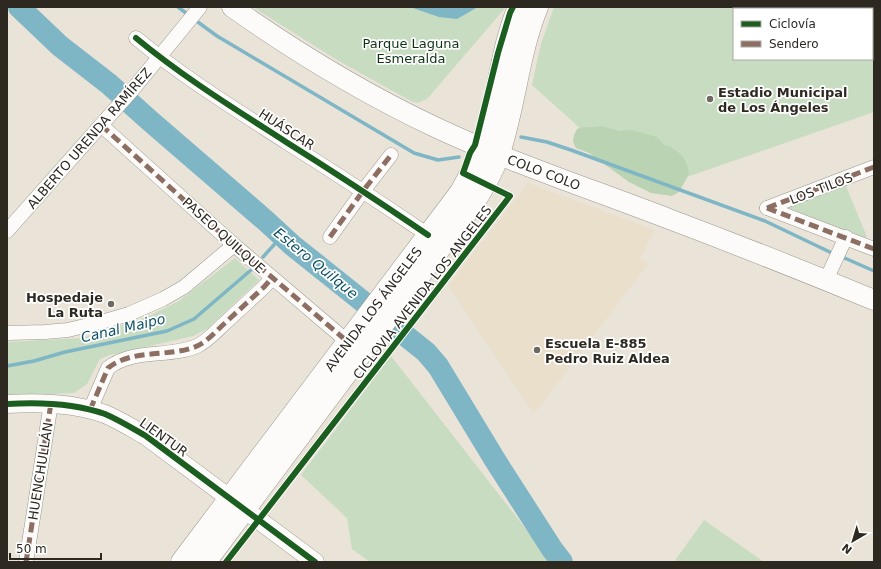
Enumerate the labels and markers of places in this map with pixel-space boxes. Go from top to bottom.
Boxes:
place label: Estadio Municipal de Los Ángeles [718,85,847,115]
marker: Estadio Municipal de Los Ángeles [705,94,715,104]
place label: Hospedaje La Ruta [26,290,103,320]
marker: Hospedaje La Ruta [106,299,116,309]
place label: Escuela E-885 Pedro Ruiz Aldea [545,336,670,366]
marker: Escuela E-885 Pedro Ruiz Aldea [532,345,542,355]

